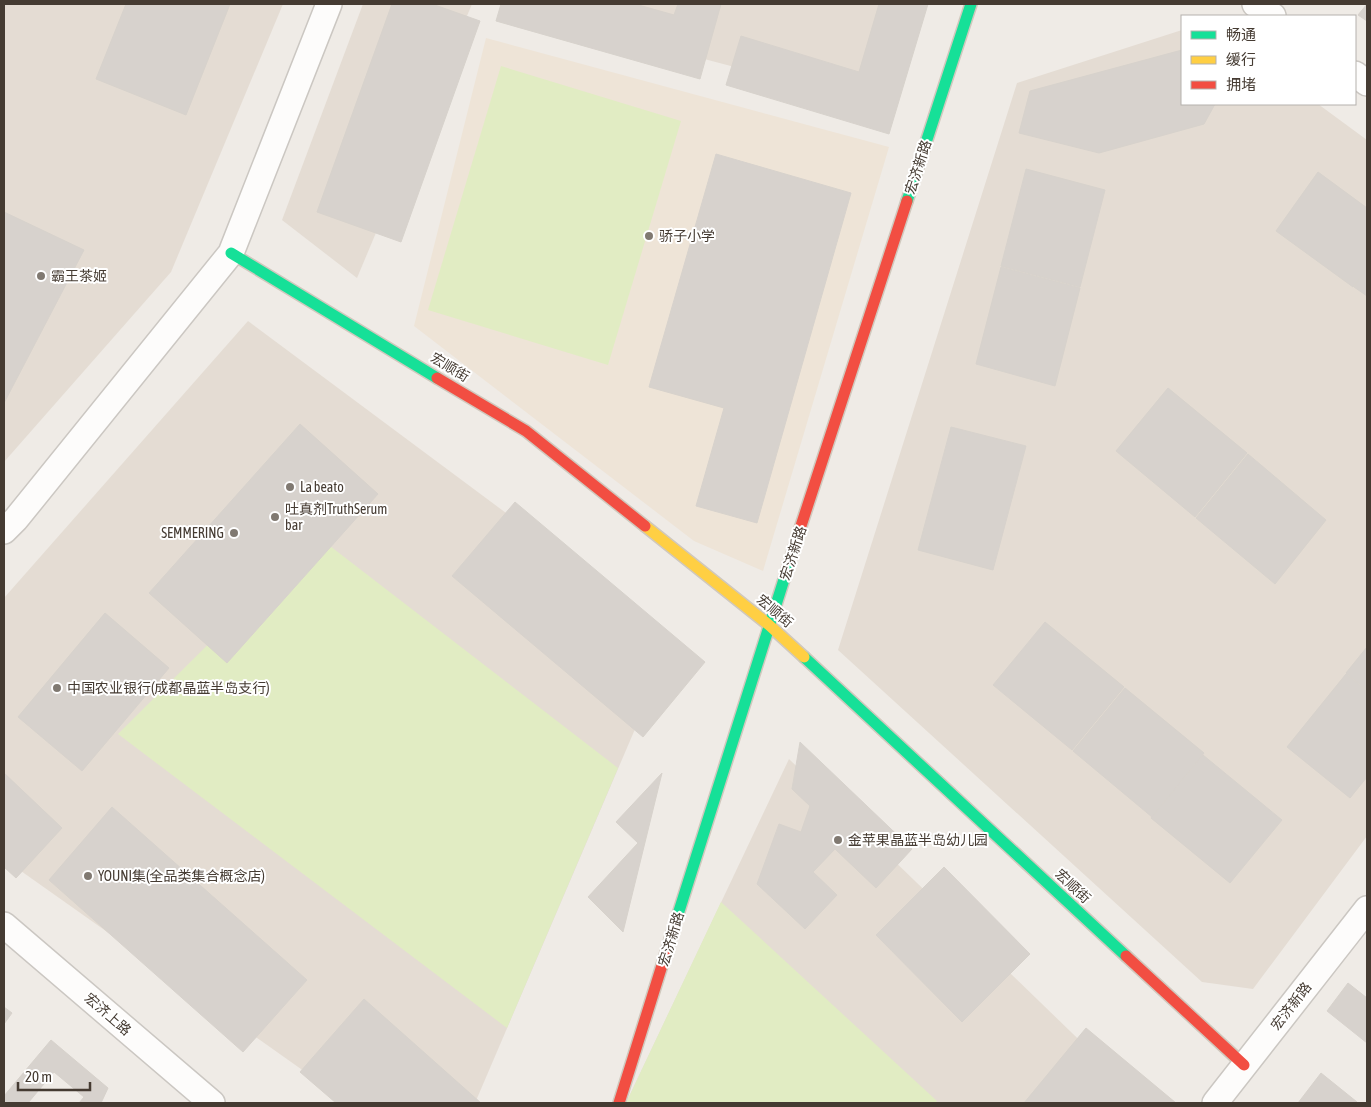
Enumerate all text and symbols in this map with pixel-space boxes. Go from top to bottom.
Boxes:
legend [1181,15,1356,105]
text: 畅通 [1226,26,1256,43]
text: 缓行 [1226,51,1256,68]
text: 拥堵 [1226,76,1256,93]
street label: 宏济新路 [902,138,934,196]
place label: 骄子小学 [659,228,715,244]
marker: 骄子小学 [643,230,655,242]
place label: 霸王茶姬 [51,268,107,284]
marker: 霸王茶姬 [35,270,47,282]
street label: 宏顺街 [428,349,472,385]
place label: La beato [300,479,344,495]
marker: La beato [284,481,296,493]
place label: 吐真剂TruthSerum bar [285,501,387,533]
marker: 吐真剂TruthSerum bar [269,511,281,523]
street label: 宏济新路 [777,524,809,582]
place label: SEMMERING [161,525,224,541]
marker: SEMMERING [228,527,240,539]
street label: 宏顺街 [754,591,796,631]
place label: 中国农业银行(成都晶蓝半岛支行) [67,680,270,696]
marker: 中国农业银行(成都晶蓝半岛支行) [51,682,63,694]
place label: 金苹果晶蓝半岛幼儿园 [848,832,988,848]
marker: 金苹果晶蓝半岛幼儿园 [832,834,844,846]
street label: 宏顺街 [1052,866,1094,906]
place label: YOUNI集(全品类集合概念店) [98,868,265,884]
marker: YOUNI集(全品类集合概念店) [82,870,94,882]
street label: 宏济新路 [655,910,687,968]
street label: 宏济新路 [1267,979,1315,1033]
street label: 宏济上路 [82,990,134,1038]
scale bar [18,1060,90,1092]
text: 20 m [25,1068,52,1085]

